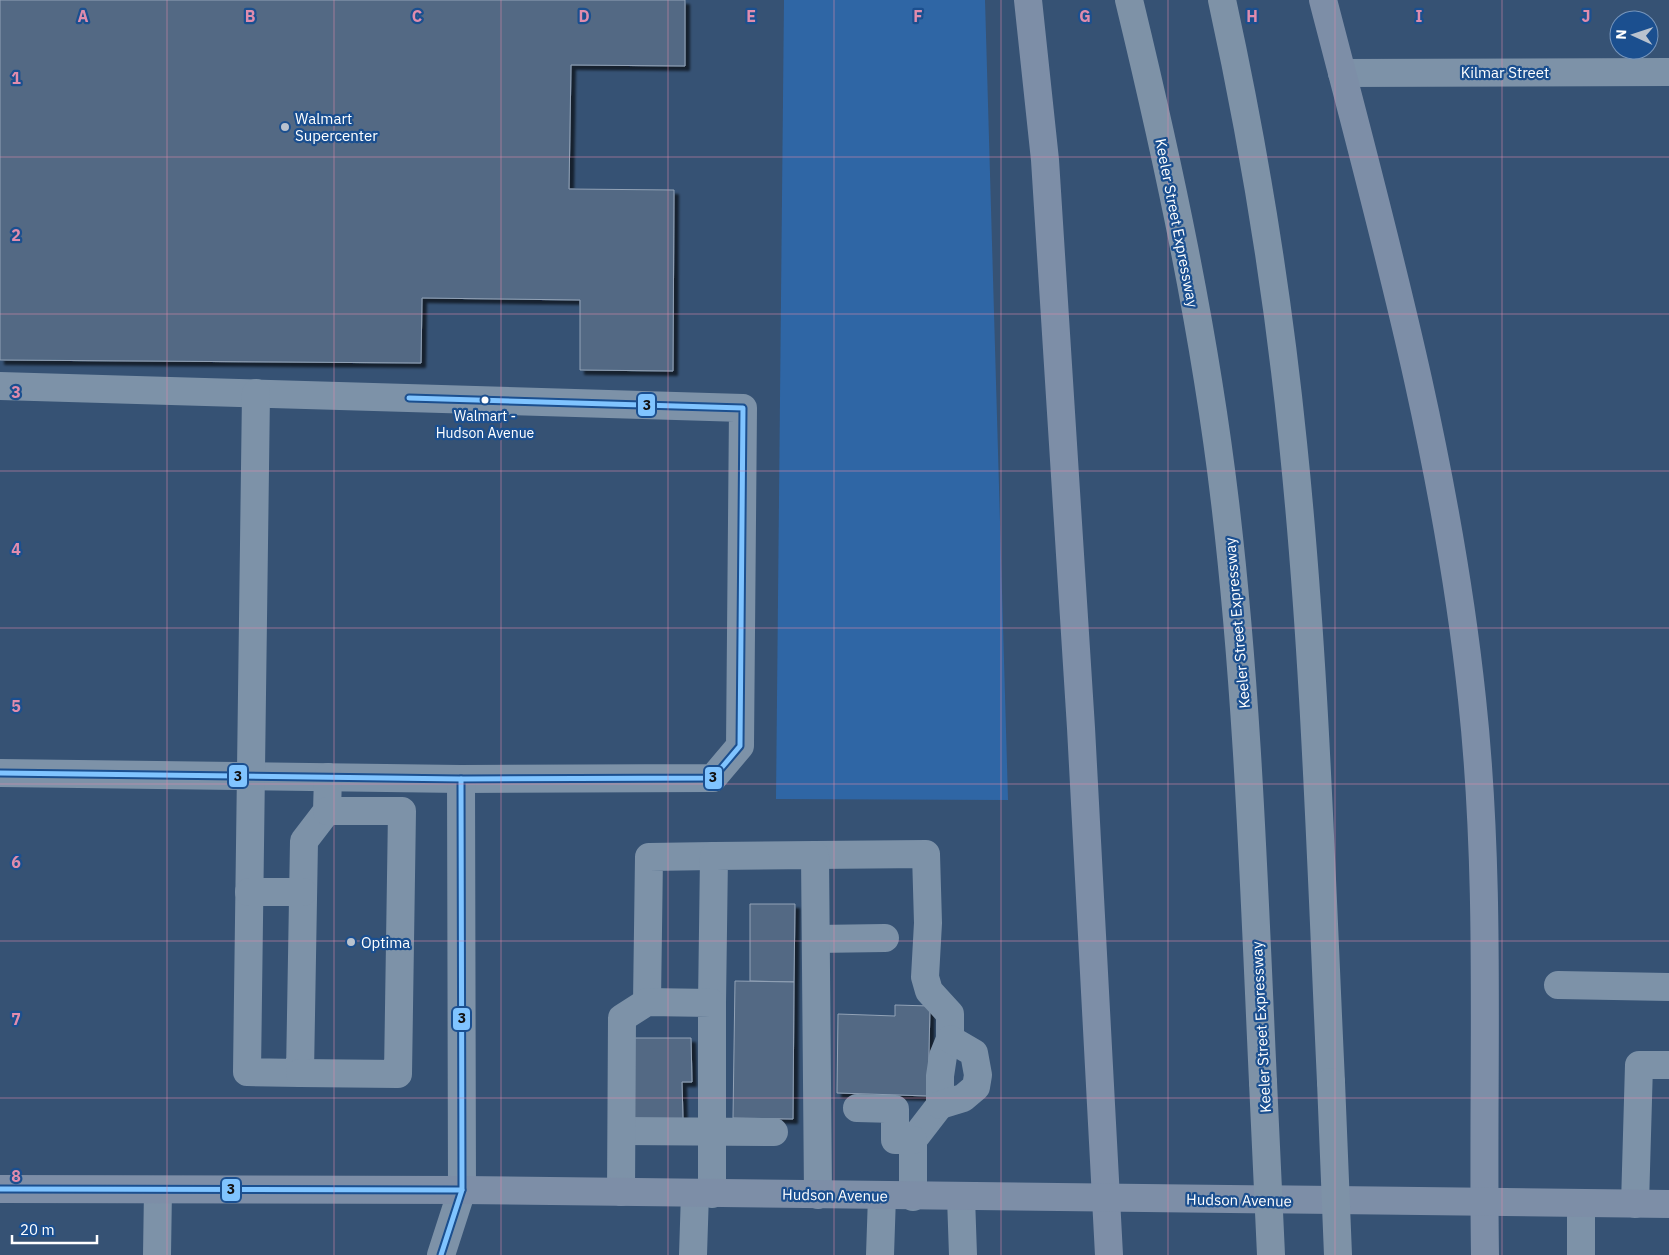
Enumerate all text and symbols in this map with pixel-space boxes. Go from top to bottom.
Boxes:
text: A [78,6,89,26]
text: B [245,6,256,26]
text: C [412,6,422,26]
text: D [578,6,590,26]
text: E [746,6,756,26]
text: F [913,6,923,26]
text: G [1079,6,1091,26]
text: H [1246,6,1258,26]
text: I [1416,6,1423,26]
text: J [1582,6,1590,26]
north arrow [1609,10,1659,60]
text: N [1612,29,1630,40]
street label: Kilmar Street [1461,63,1549,82]
text: 1 [11,68,21,88]
place label: Walmart Supercenter [295,109,378,145]
marker: Walmart Supercenter [279,121,291,133]
street label: Keeler Street Expressway [1151,137,1203,310]
text: 2 [11,225,21,245]
text: 3 [11,382,21,402]
line badge: 3 [637,393,656,417]
marker: Walmart - Hudson Avenue [480,395,490,405]
text: 3 [643,396,651,414]
place label: Walmart - Hudson Avenue [436,407,535,442]
street label: Keeler Street Expressway [1220,536,1254,709]
text: 4 [11,539,21,559]
text: 5 [11,696,21,716]
line badge: 3 [228,764,248,788]
line badge: 3 [704,766,723,790]
text: 3 [234,767,242,785]
text: 3 [709,768,717,786]
text: 6 [11,852,21,872]
place label: Optima [361,933,410,952]
marker: Optima [345,936,357,948]
street label: Keeler Street Expressway [1247,940,1275,1113]
line badge: 3 [452,1007,471,1031]
text: 7 [11,1009,21,1029]
text: 3 [458,1009,466,1027]
text: 8 [11,1166,21,1186]
line badge: 3 [221,1178,241,1202]
text: 3 [227,1180,235,1198]
street label: Hudson Avenue [782,1185,888,1205]
street label: Hudson Avenue [1186,1190,1292,1210]
scale bar [12,1212,98,1244]
text: 20 m [20,1220,55,1239]

